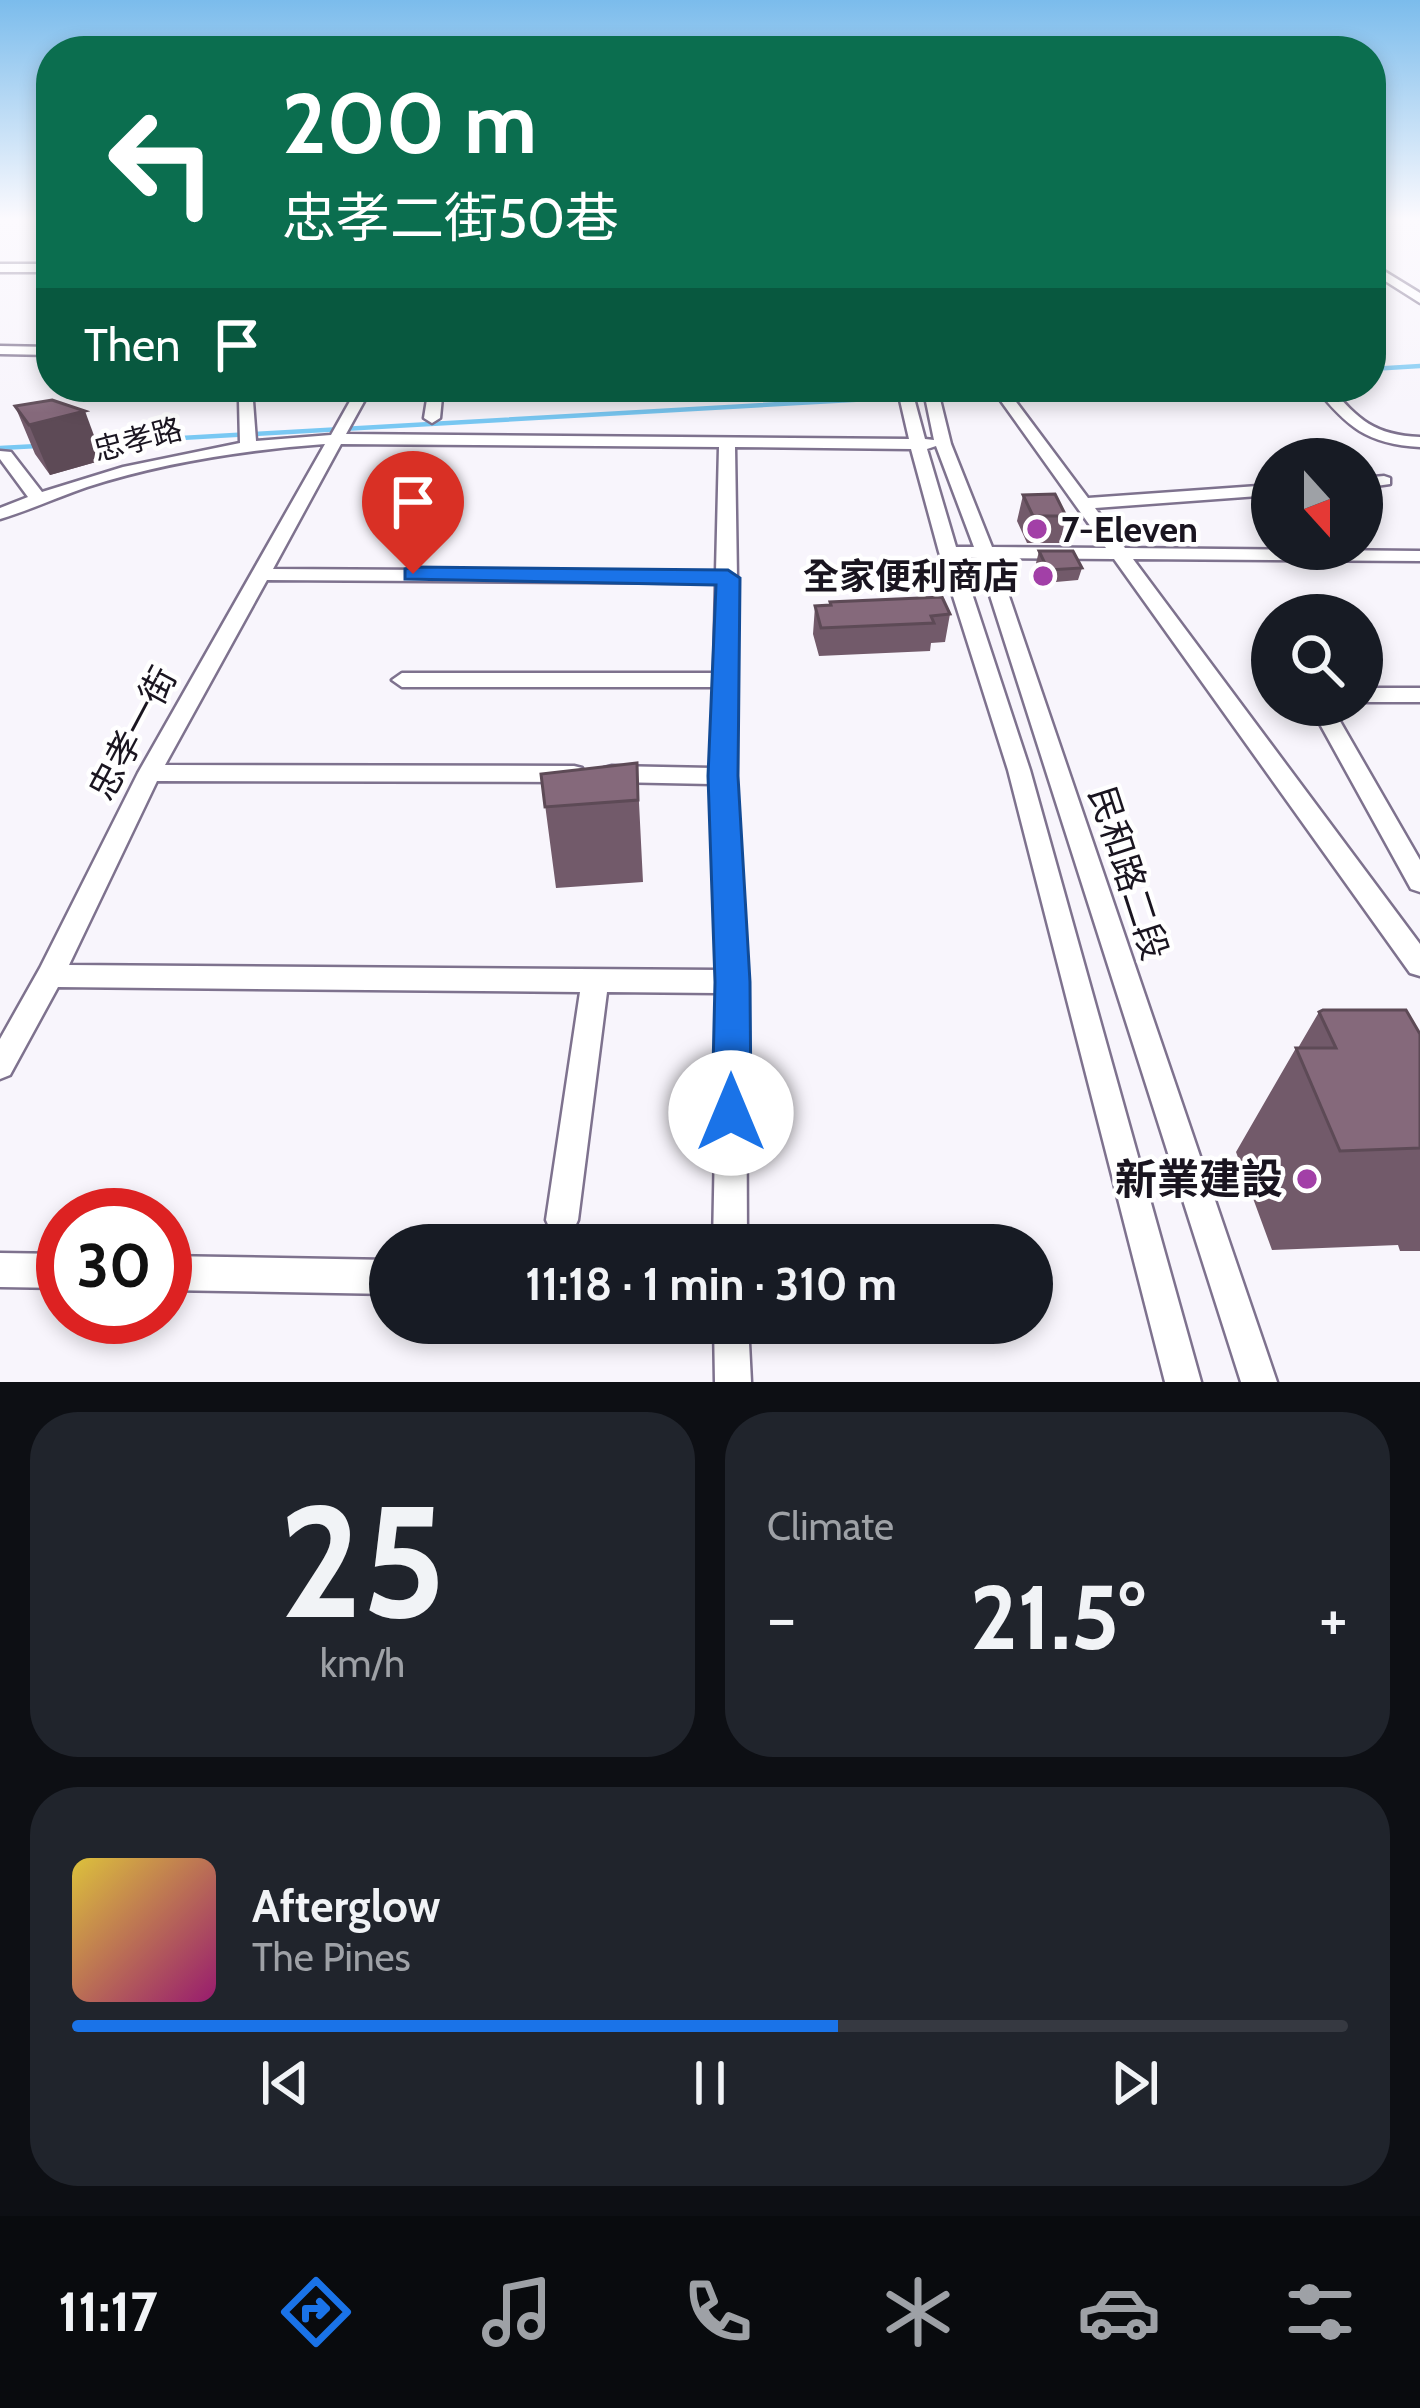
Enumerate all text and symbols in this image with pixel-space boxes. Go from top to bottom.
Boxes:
text: 200 m [282,72,537,174]
icon: left [84,84,240,240]
text: 忠孝二街50巷 [282,185,619,251]
icon: arrive [204,312,270,378]
text: Then [84,318,180,372]
street label: 忠孝路 [90,410,186,469]
north arrow [1251,438,1383,570]
map controls [1251,438,1383,726]
pin [362,451,464,574]
icon: arrive [380,469,446,535]
place label: 7-Eleven [1061,507,1198,551]
marker: 7-Eleven [1024,516,1050,542]
place label: 全家便利商店 [803,554,1019,598]
marker: 全家便利商店 [1030,563,1056,589]
button: search [1251,594,1383,726]
street label: 忠孝一街 [79,659,185,807]
street label: 民和路二段 [1080,781,1178,965]
position arrow [668,1050,794,1176]
place label: 新業建設 [1115,1153,1283,1205]
marker: 新業建設 [1294,1166,1320,1192]
speed limit sign: 30 [36,1188,192,1344]
text: 11:18 · 1 min · 310 m [525,1257,897,1311]
text: 25 [279,1466,446,1656]
text: Climate [767,1502,894,1550]
text: 21.5° [970,1562,1145,1672]
text: − [767,1577,796,1658]
text: + [1319,1577,1348,1658]
text: km/h [320,1639,405,1687]
text: Afterglow [252,1879,440,1933]
text: The Pines [252,1933,411,1981]
icon: previous [252,2050,318,2116]
icon: pause [677,2050,743,2116]
icon: next [1102,2050,1168,2116]
icon: directions [274,2270,358,2354]
icon: music [475,2270,559,2354]
icon: phone [676,2270,760,2354]
icon: climate [876,2270,960,2354]
icon: car [1077,2270,1161,2354]
icon: filters [1278,2270,1362,2354]
text: 11:17 [58,2279,158,2345]

